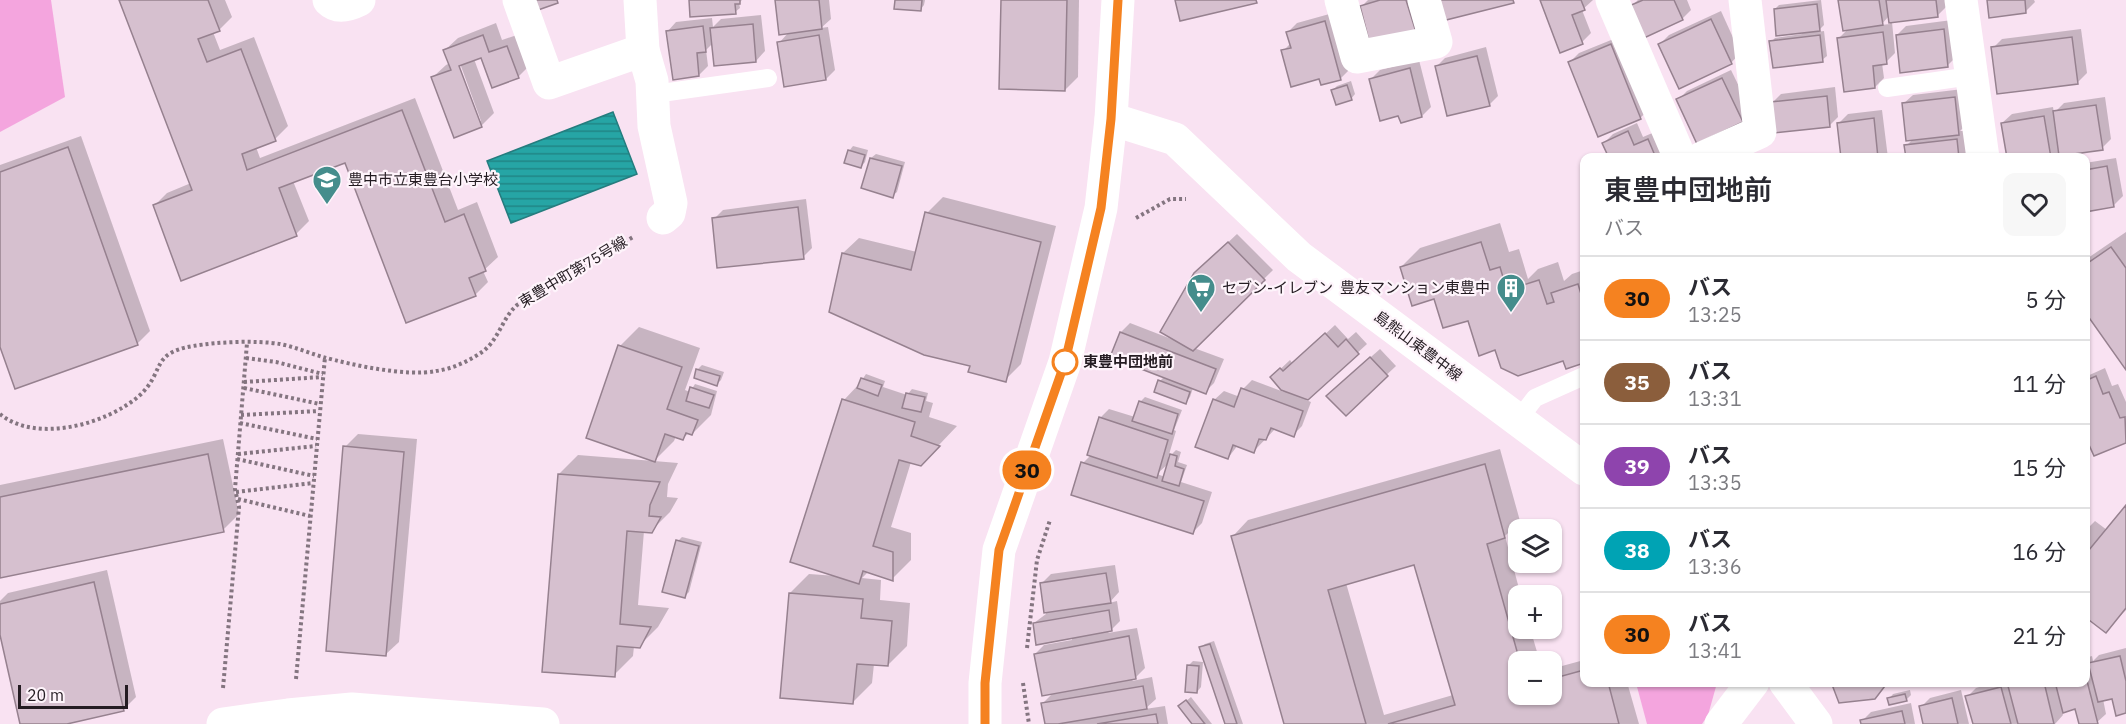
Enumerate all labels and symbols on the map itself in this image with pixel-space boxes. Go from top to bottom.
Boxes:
school or university icon: 豊中市立東豊台小学校 [311,164,343,206]
place label: 豊中市立東豊台小学校 [348,170,498,189]
street label: 東豊中町第75号線 [515,232,630,311]
supermarket icon: セブン-イレブン [1185,272,1217,314]
building icon: 豊友マンション東豊中 [1495,272,1527,314]
place label: セブン-イレブン [1222,278,1333,297]
place label: 豊友マンション東豊中 [1340,278,1490,297]
street label: 島熊山東豊中線 [1371,306,1466,385]
marker: 東豊中団地前 [1052,349,1078,375]
place label: 東豊中団地前 [1083,352,1173,371]
line badge: 30 [1000,450,1054,490]
scale bar [18,682,128,710]

